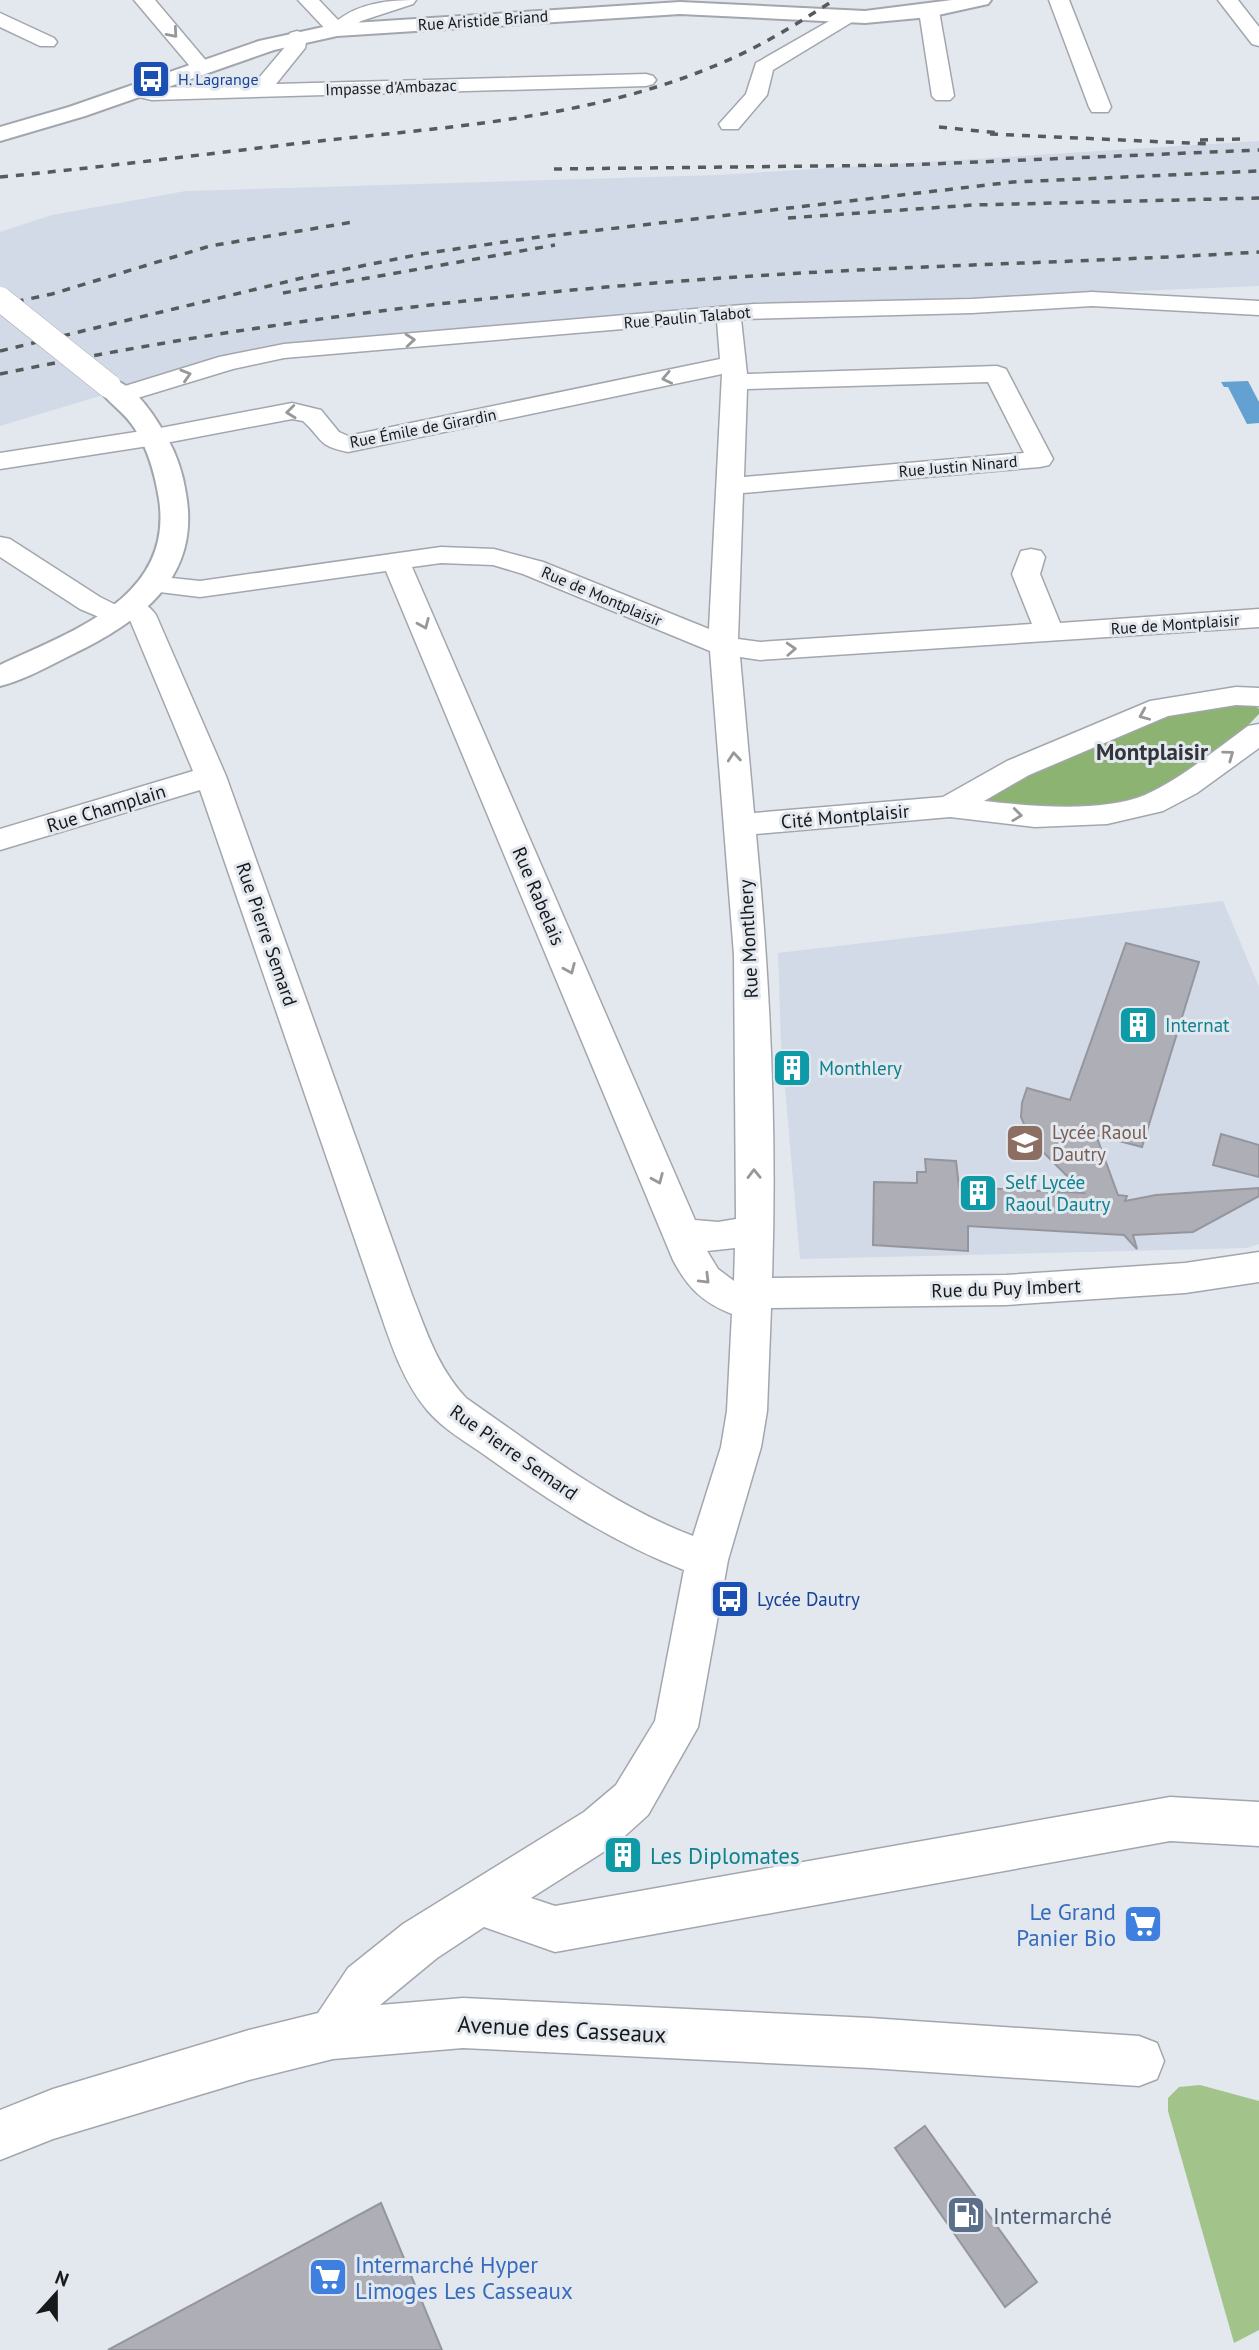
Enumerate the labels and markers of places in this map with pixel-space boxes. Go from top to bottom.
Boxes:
bus stop icon: H. Lagrange [130,58,172,100]
place label: H. Lagrange [178,69,259,89]
building icon: Internat [1117,1004,1159,1046]
place label: Internat [1165,1013,1230,1037]
building icon: Monthlery [771,1047,813,1089]
place label: Monthlery [819,1056,902,1080]
place label: Lycée Raoul Dautry [1052,1120,1148,1166]
school or university icon: Lycée Raoul Dautry [1004,1122,1046,1164]
place label: Self Lycée Raoul Dautry [1005,1170,1111,1216]
building icon: Self Lycée Raoul Dautry [957,1172,999,1214]
bus stop icon: Lycée Dautry [709,1578,751,1620]
place label: Lycée Dautry [757,1587,860,1611]
building icon: Les Diplomates [602,1834,644,1876]
place label: Les Diplomates [650,1841,800,1870]
place label: Le Grand Panier Bio [1016,1897,1116,1952]
supermarket icon: Le Grand Panier Bio [1122,1903,1164,1945]
fuel station icon: Intermarché [945,2194,987,2236]
place label: Intermarché [993,2201,1112,2230]
place label: Intermarché Hyper Limoges Les Casseaux [355,2250,573,2305]
supermarket icon: Intermarché Hyper Limoges Les Casseaux [307,2256,349,2298]

